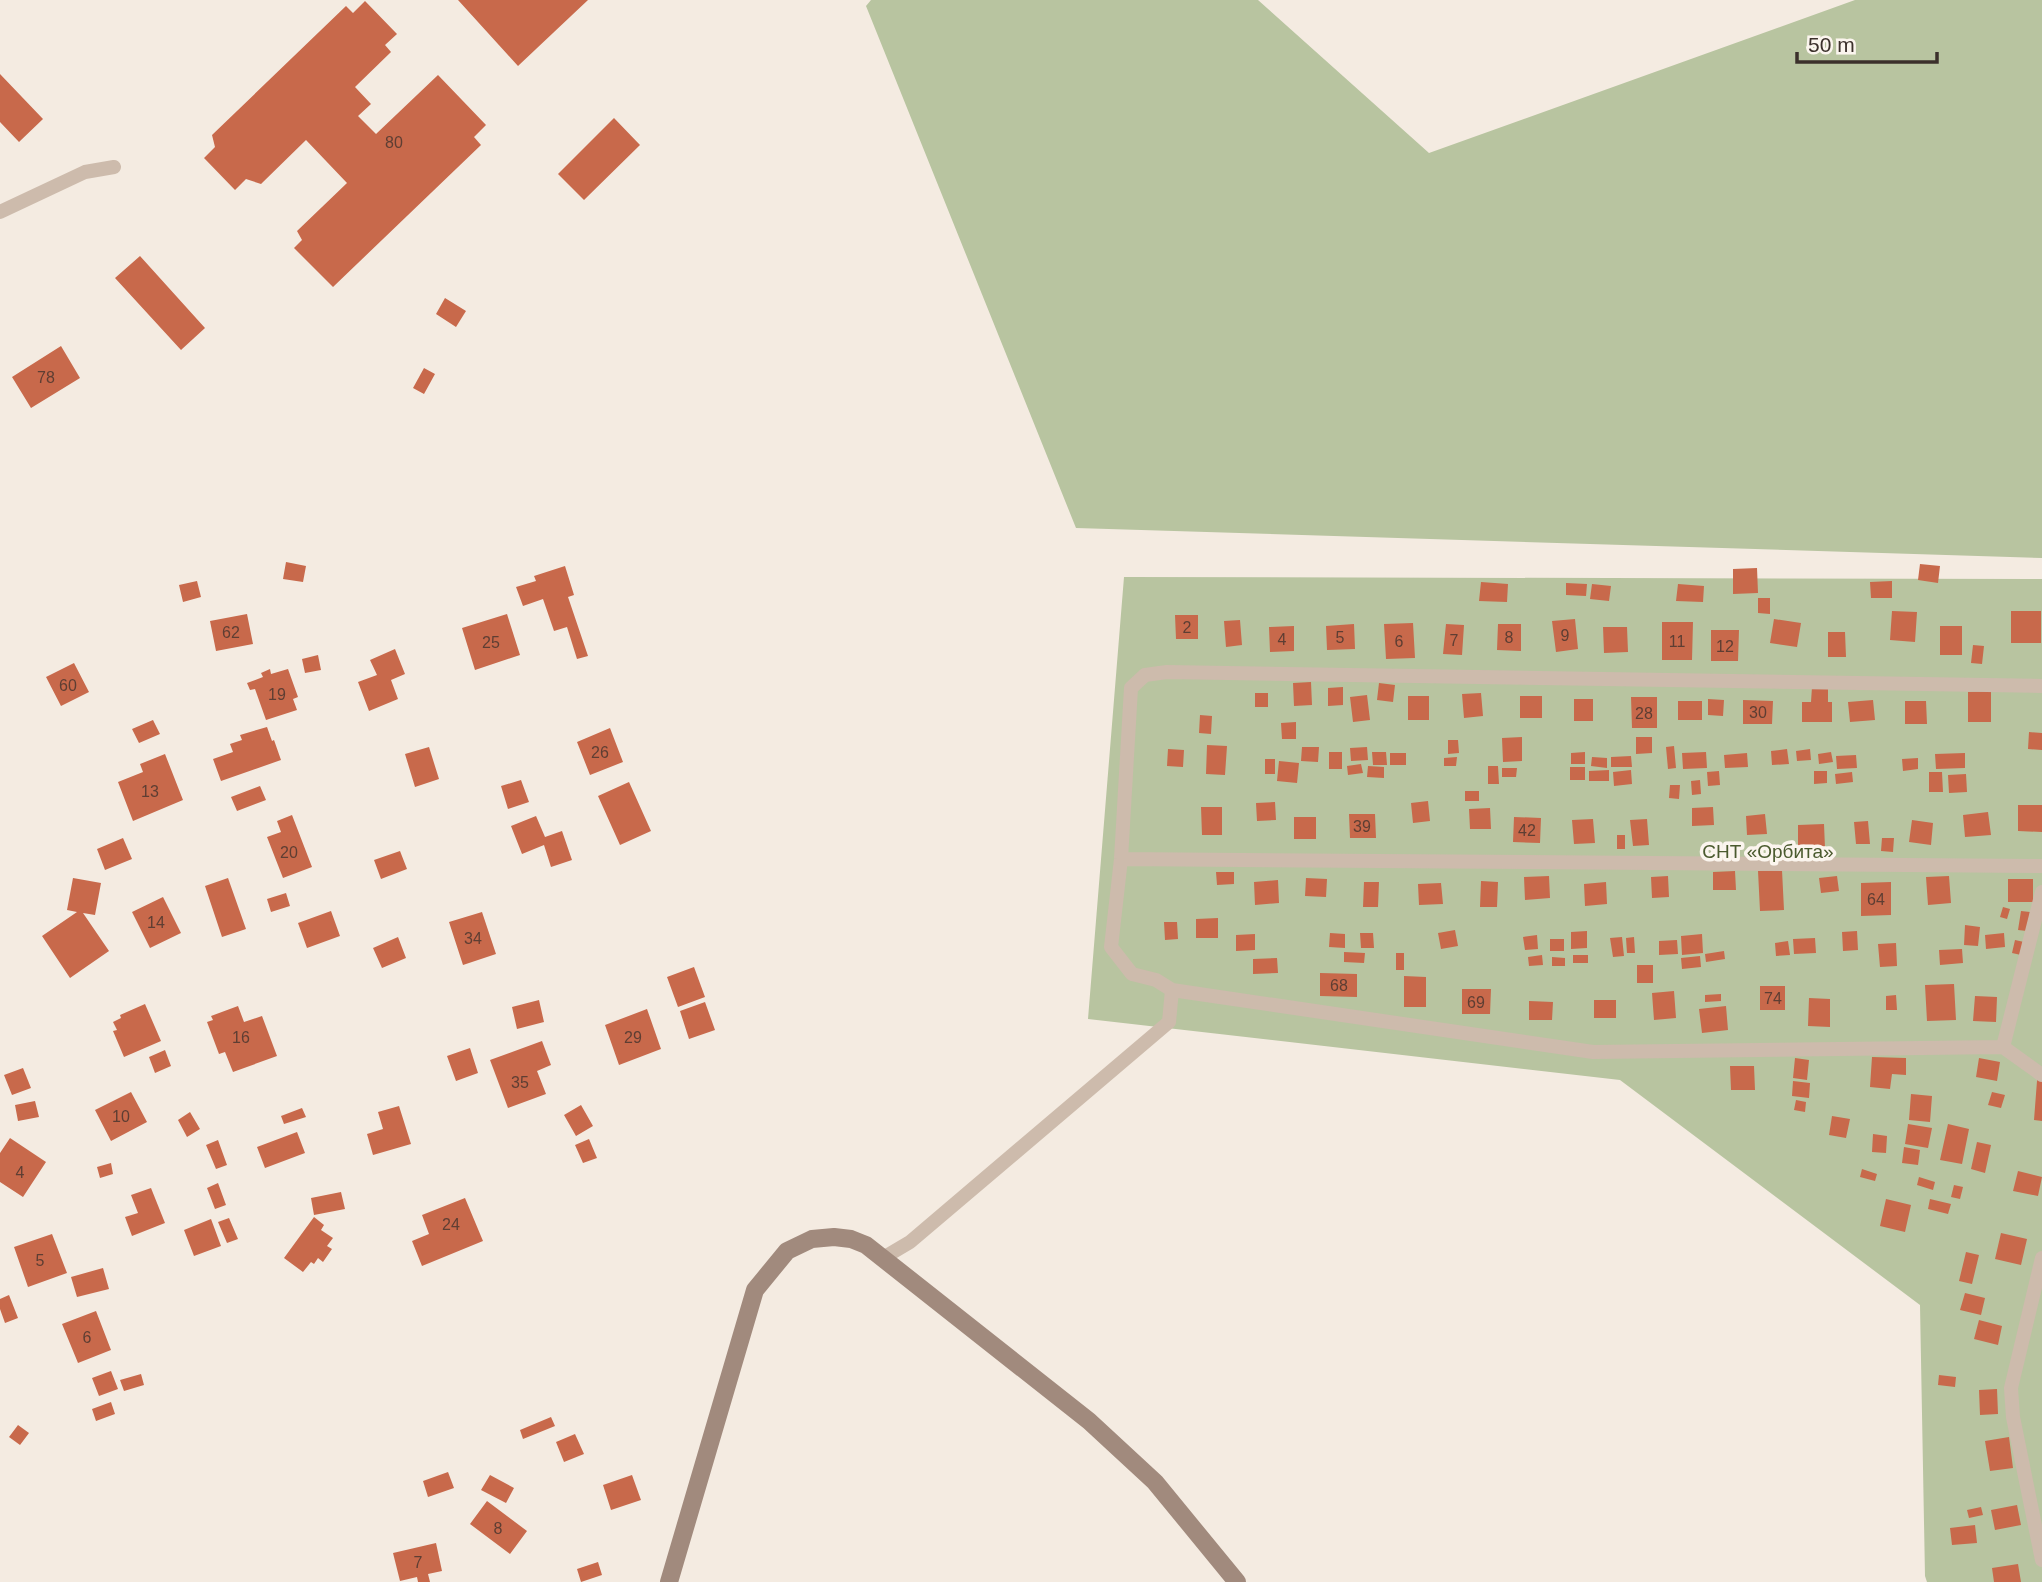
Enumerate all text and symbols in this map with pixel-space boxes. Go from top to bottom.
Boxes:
scale bar [1797,21,1937,65]
text: 50 m [1808,33,1855,56]
house number: 80 [385,134,403,151]
house number: 78 [37,369,55,386]
house number: 2 [1183,619,1192,636]
house number: 62 [222,624,240,641]
house number: 9 [1561,627,1570,644]
house number: 5 [1336,629,1345,646]
house number: 8 [1505,629,1514,646]
house number: 4 [1278,631,1287,648]
house number: 7 [1450,632,1459,649]
house number: 6 [1395,633,1404,650]
house number: 11 [1669,633,1685,650]
house number: 25 [482,634,500,651]
house number: 12 [1716,638,1734,655]
house number: 60 [59,677,77,694]
house number: 19 [268,686,286,703]
house number: 30 [1749,704,1767,721]
house number: 28 [1635,705,1653,722]
house number: 26 [591,744,609,761]
house number: 13 [141,783,159,800]
house number: 39 [1353,818,1371,835]
house number: 42 [1518,822,1536,839]
park label: СНТ «Орбита» [1702,841,1834,862]
house number: 20 [280,844,298,861]
house number: 64 [1867,891,1885,908]
house number: 14 [147,914,165,931]
house number: 34 [464,930,482,947]
house number: 68 [1330,977,1348,994]
house number: 74 [1764,990,1782,1007]
house number: 69 [1467,994,1485,1011]
house number: 16 [232,1029,250,1046]
house number: 29 [624,1029,642,1046]
house number: 35 [511,1074,529,1091]
house number: 10 [112,1108,130,1125]
house number: 4 [16,1164,25,1181]
house number: 24 [442,1216,460,1233]
house number: 5 [36,1252,45,1269]
house number: 6 [83,1329,92,1346]
house number: 8 [494,1520,503,1537]
house number: 7 [414,1554,423,1571]

